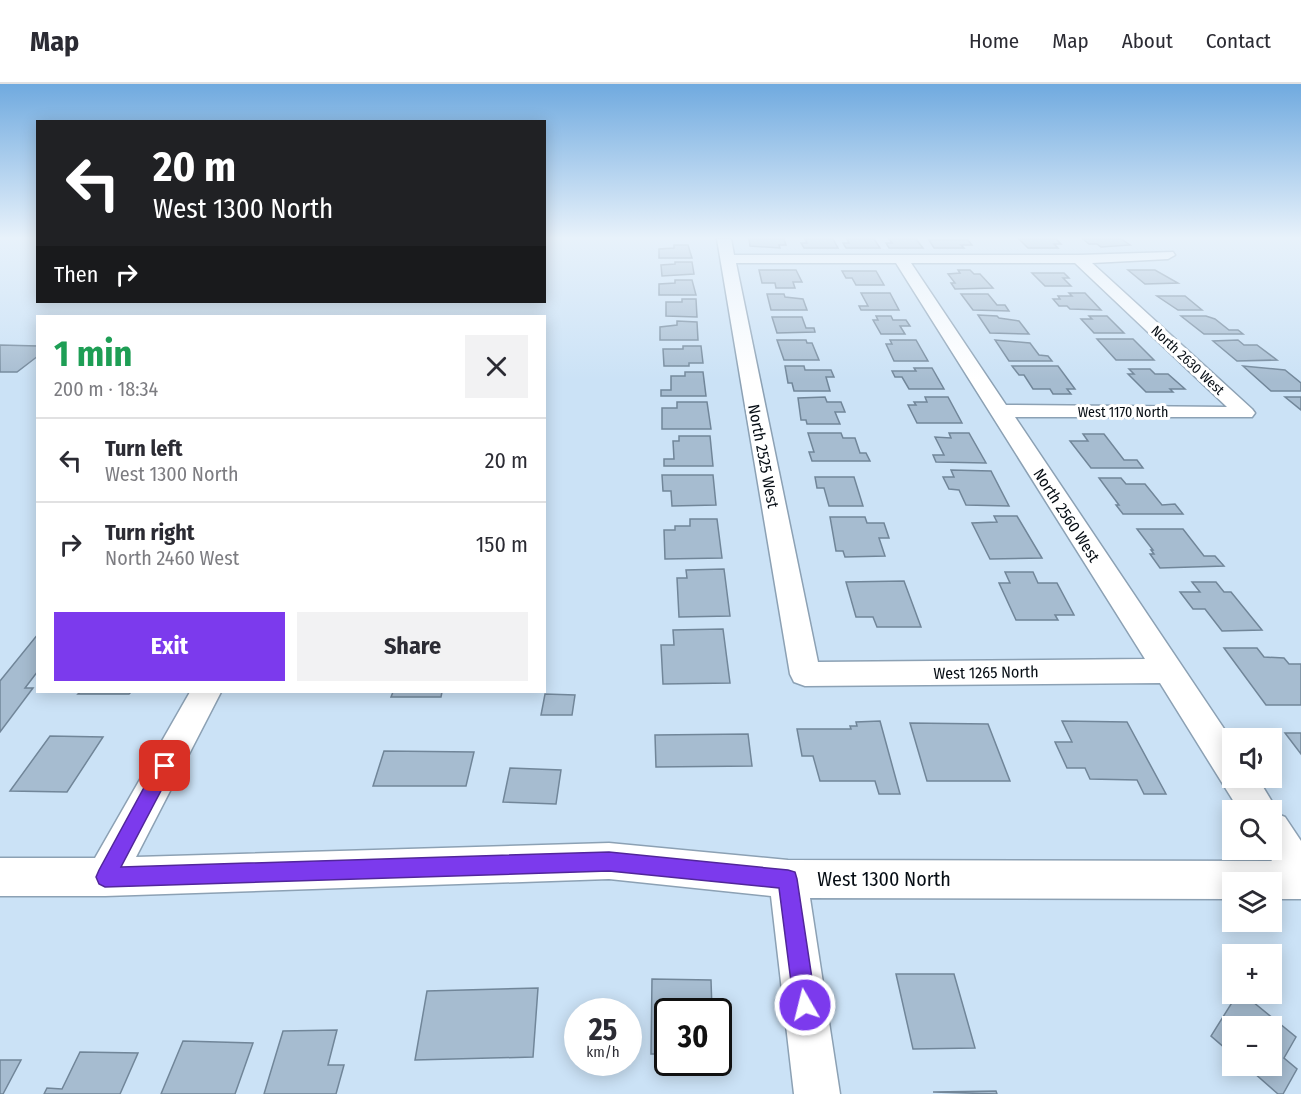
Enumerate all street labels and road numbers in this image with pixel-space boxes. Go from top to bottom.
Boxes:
street label: North 2630 West [1148,322,1228,399]
street label: North 2525 West [744,403,783,510]
street label: West 1170 North [1078,404,1168,421]
street label: North 2560 West [1029,465,1104,566]
street label: West 1265 North [933,662,1039,683]
street label: West 1300 North [817,867,951,891]

